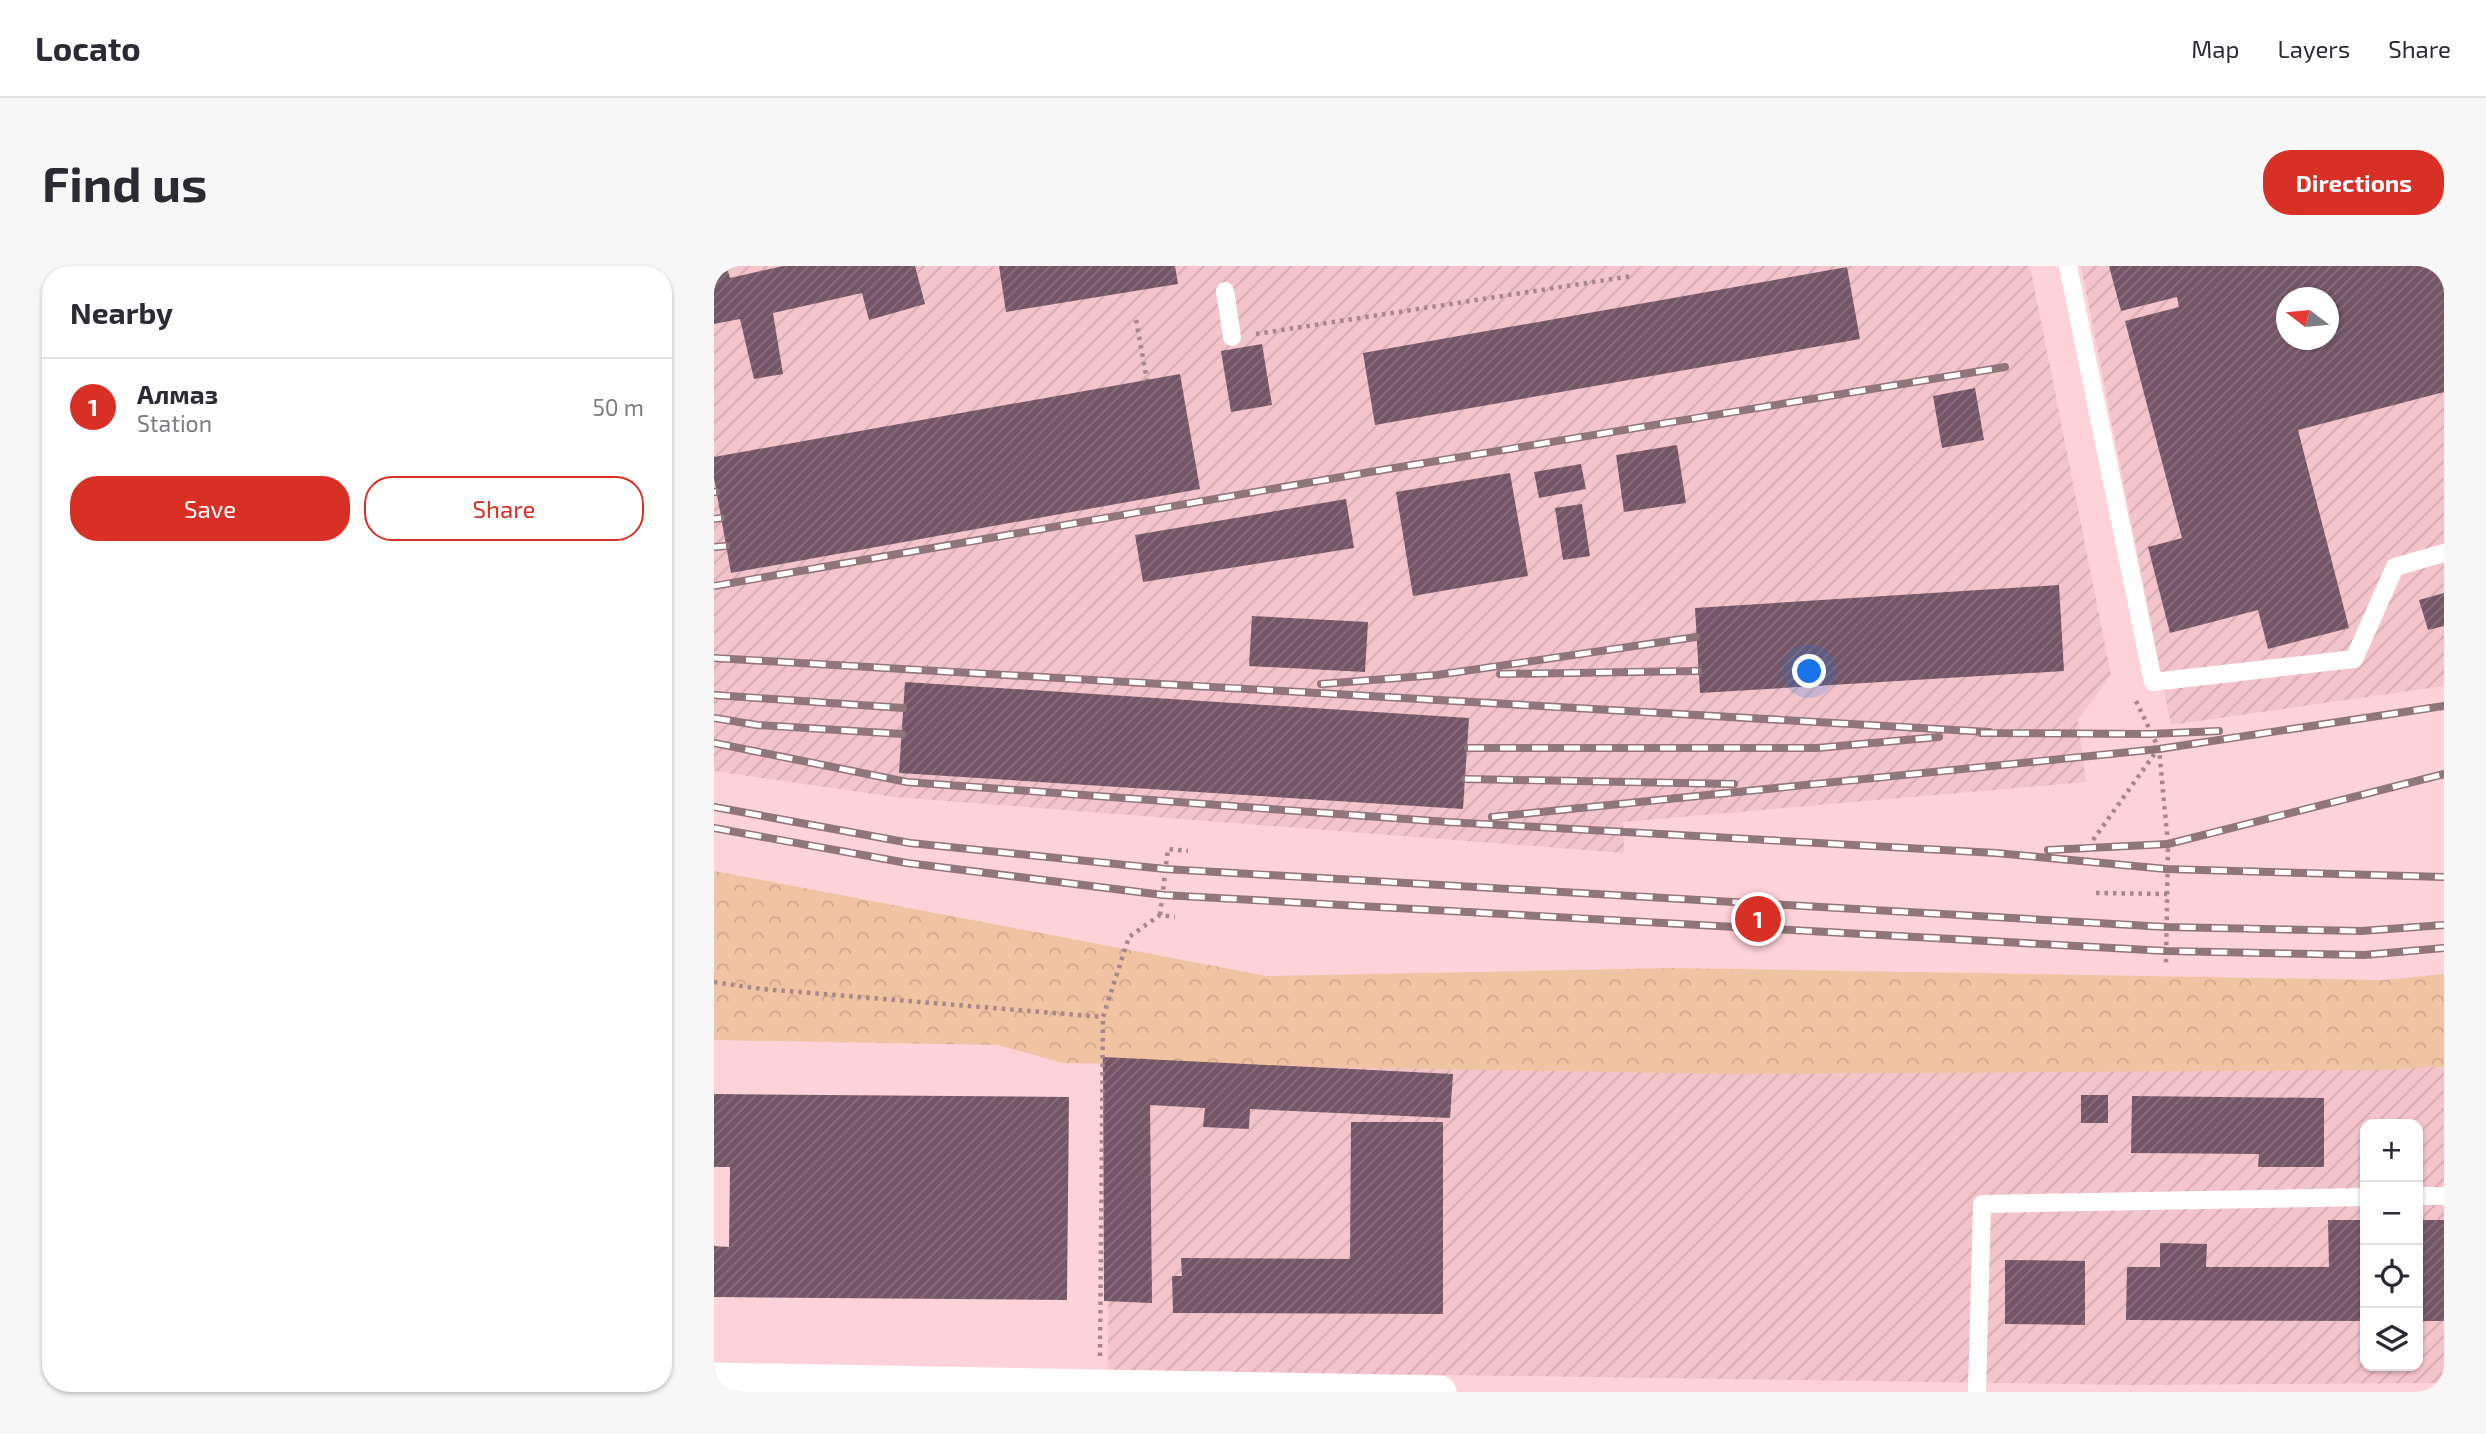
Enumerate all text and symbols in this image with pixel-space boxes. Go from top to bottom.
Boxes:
text: Locato [35,28,141,68]
text: Map [2191,34,2239,63]
text: Layers [2277,34,2350,63]
text: Share [2388,34,2451,63]
button: Directions [2263,150,2444,215]
text: Find us [42,153,207,212]
north arrow [2276,287,2339,350]
text: Nearby [70,294,173,330]
text: Алмаз [137,378,218,409]
text: 1 [88,393,98,421]
text: 50 m [593,393,644,421]
text: Station [137,409,212,437]
button: Save [70,476,350,541]
button: Share [364,476,644,541]
your location [1792,654,1826,688]
pin: 1 [1735,893,1781,945]
map controls [2360,1119,2423,1371]
button: + [2360,1119,2423,1182]
button: − [2360,1182,2423,1245]
button: locate [2360,1245,2423,1308]
button: layers [2360,1308,2423,1371]

